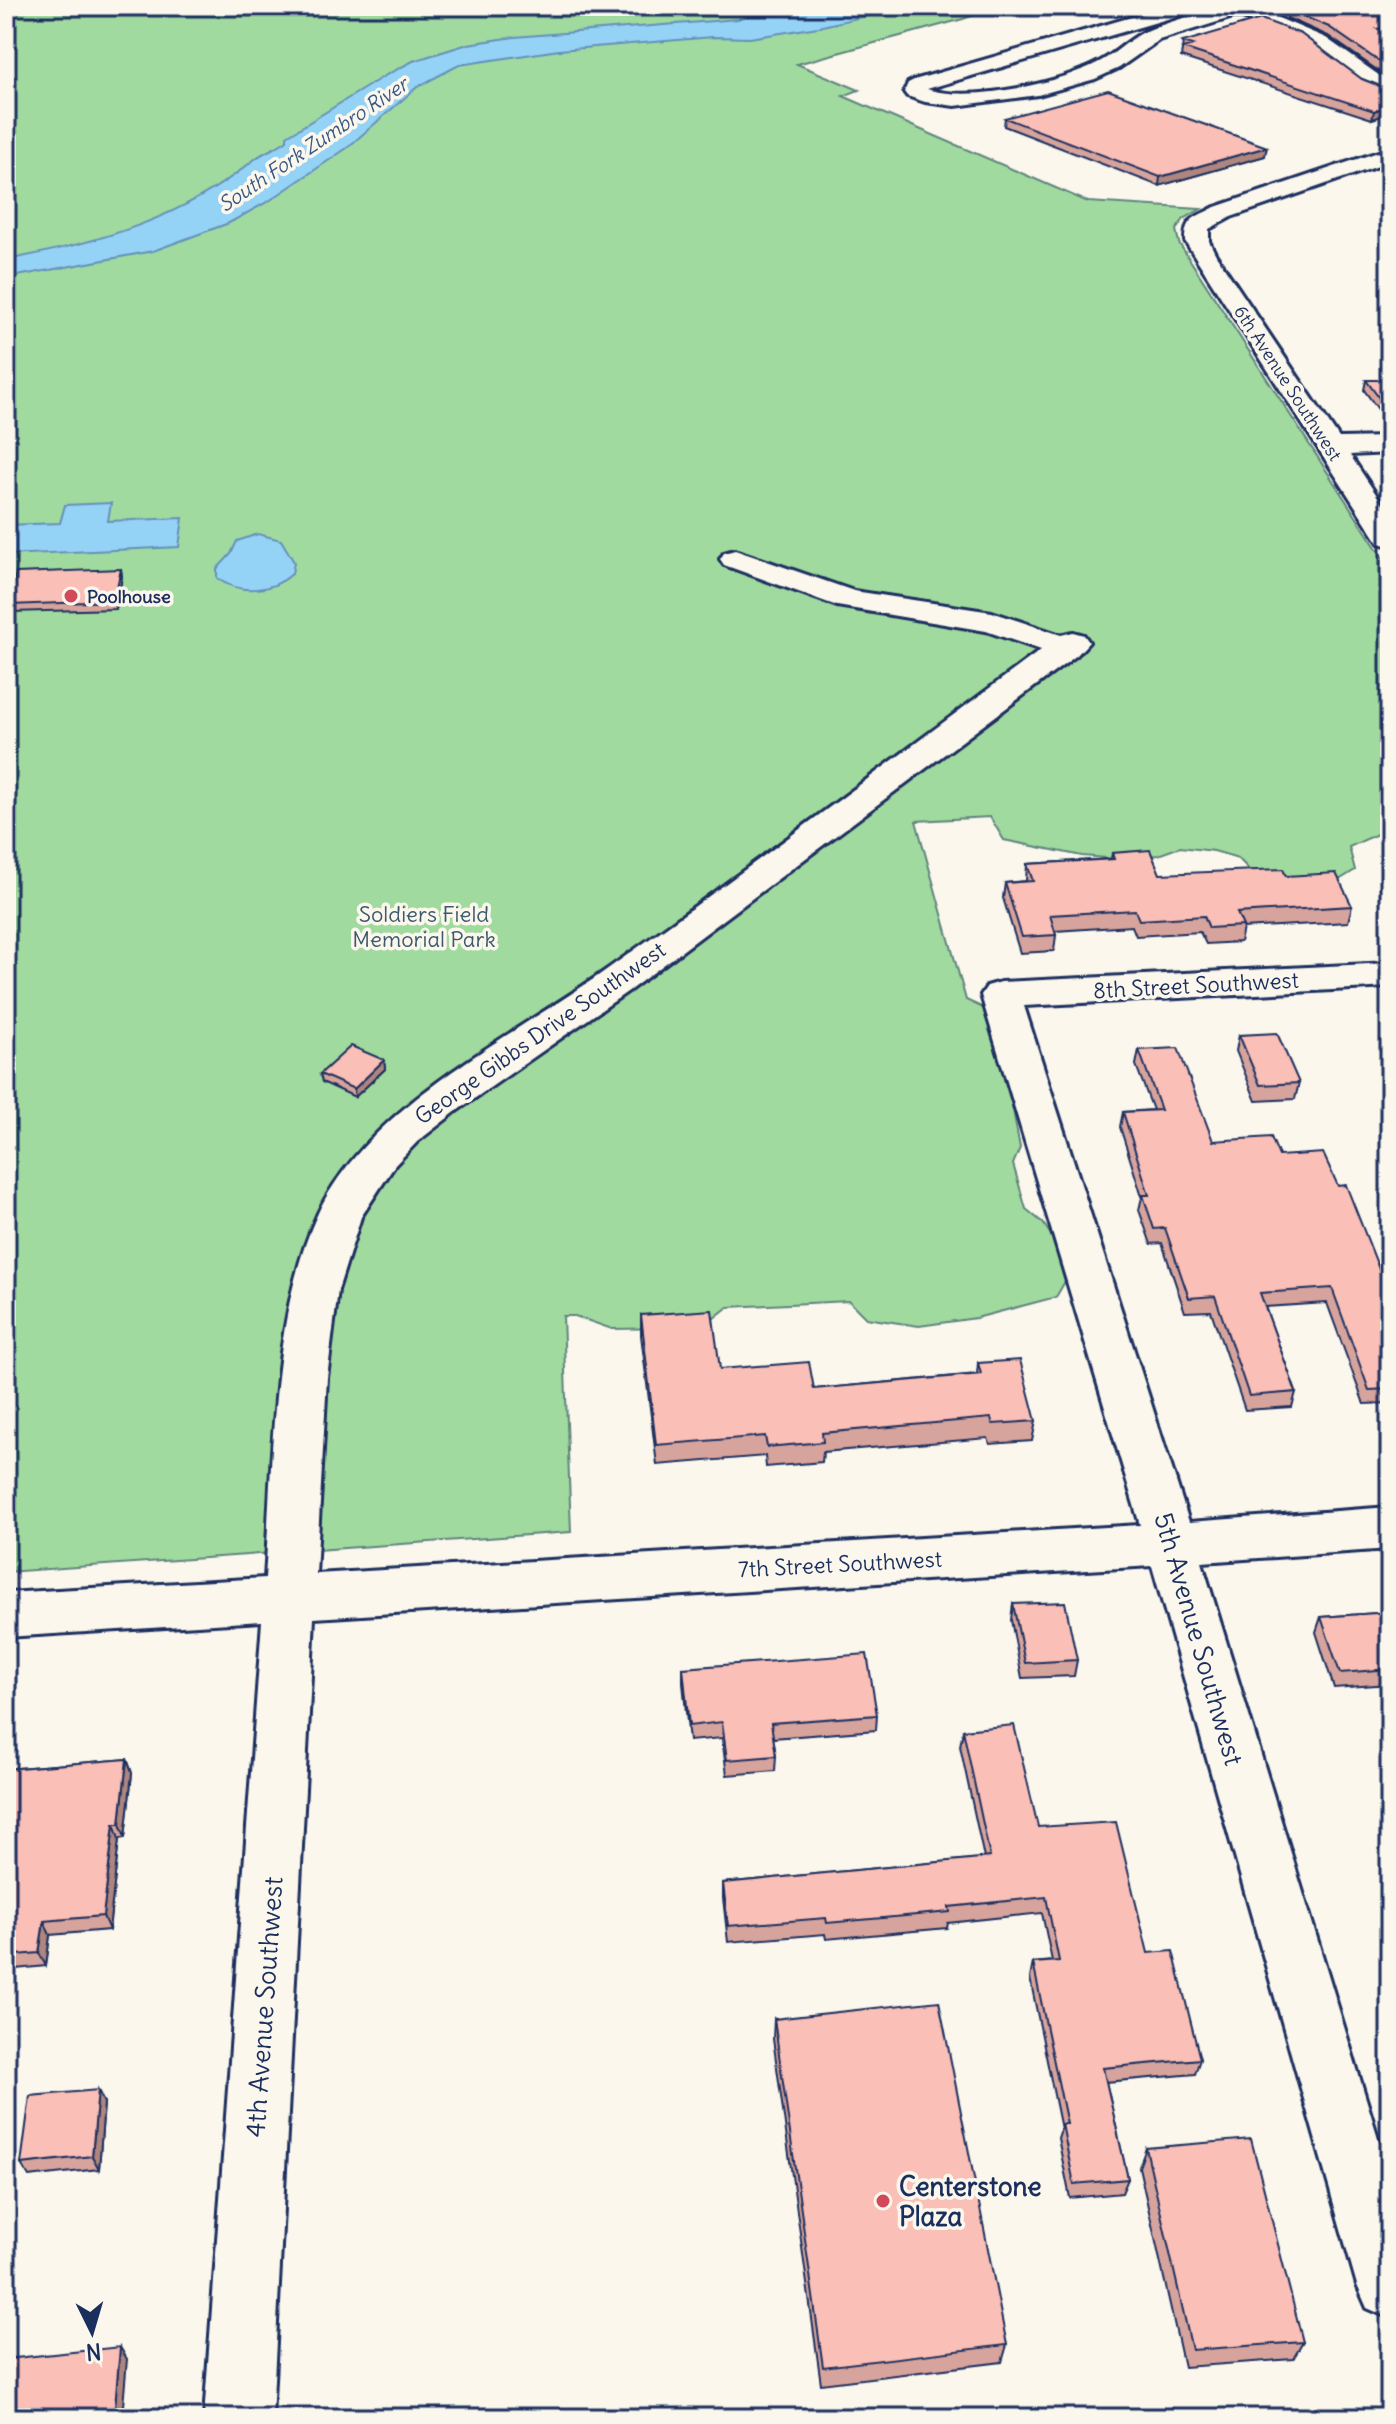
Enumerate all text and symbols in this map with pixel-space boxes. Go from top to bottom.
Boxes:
water label: South Fork Zumbro River [214,70,415,217]
street label: 6th Avenue Southwest [1229,301,1347,465]
place label: Poolhouse [87,585,171,608]
marker: Poolhouse [62,587,80,605]
park label: Soldiers Field Memorial Park [352,900,496,953]
street label: George Gibbs Drive Southwest [409,936,671,1130]
street label: 8th Street Southwest [1092,966,1300,1004]
street label: 5th Avenue Southwest [1147,1509,1251,1769]
street label: 7th Street Southwest [737,1545,943,1583]
street label: 4th Avenue Southwest [238,1875,290,2138]
place label: Centerstone Plaza [899,2170,1042,2233]
marker: Centerstone Plaza [874,2192,892,2210]
north arrow [52,2292,132,2372]
text: N [85,2337,103,2367]

